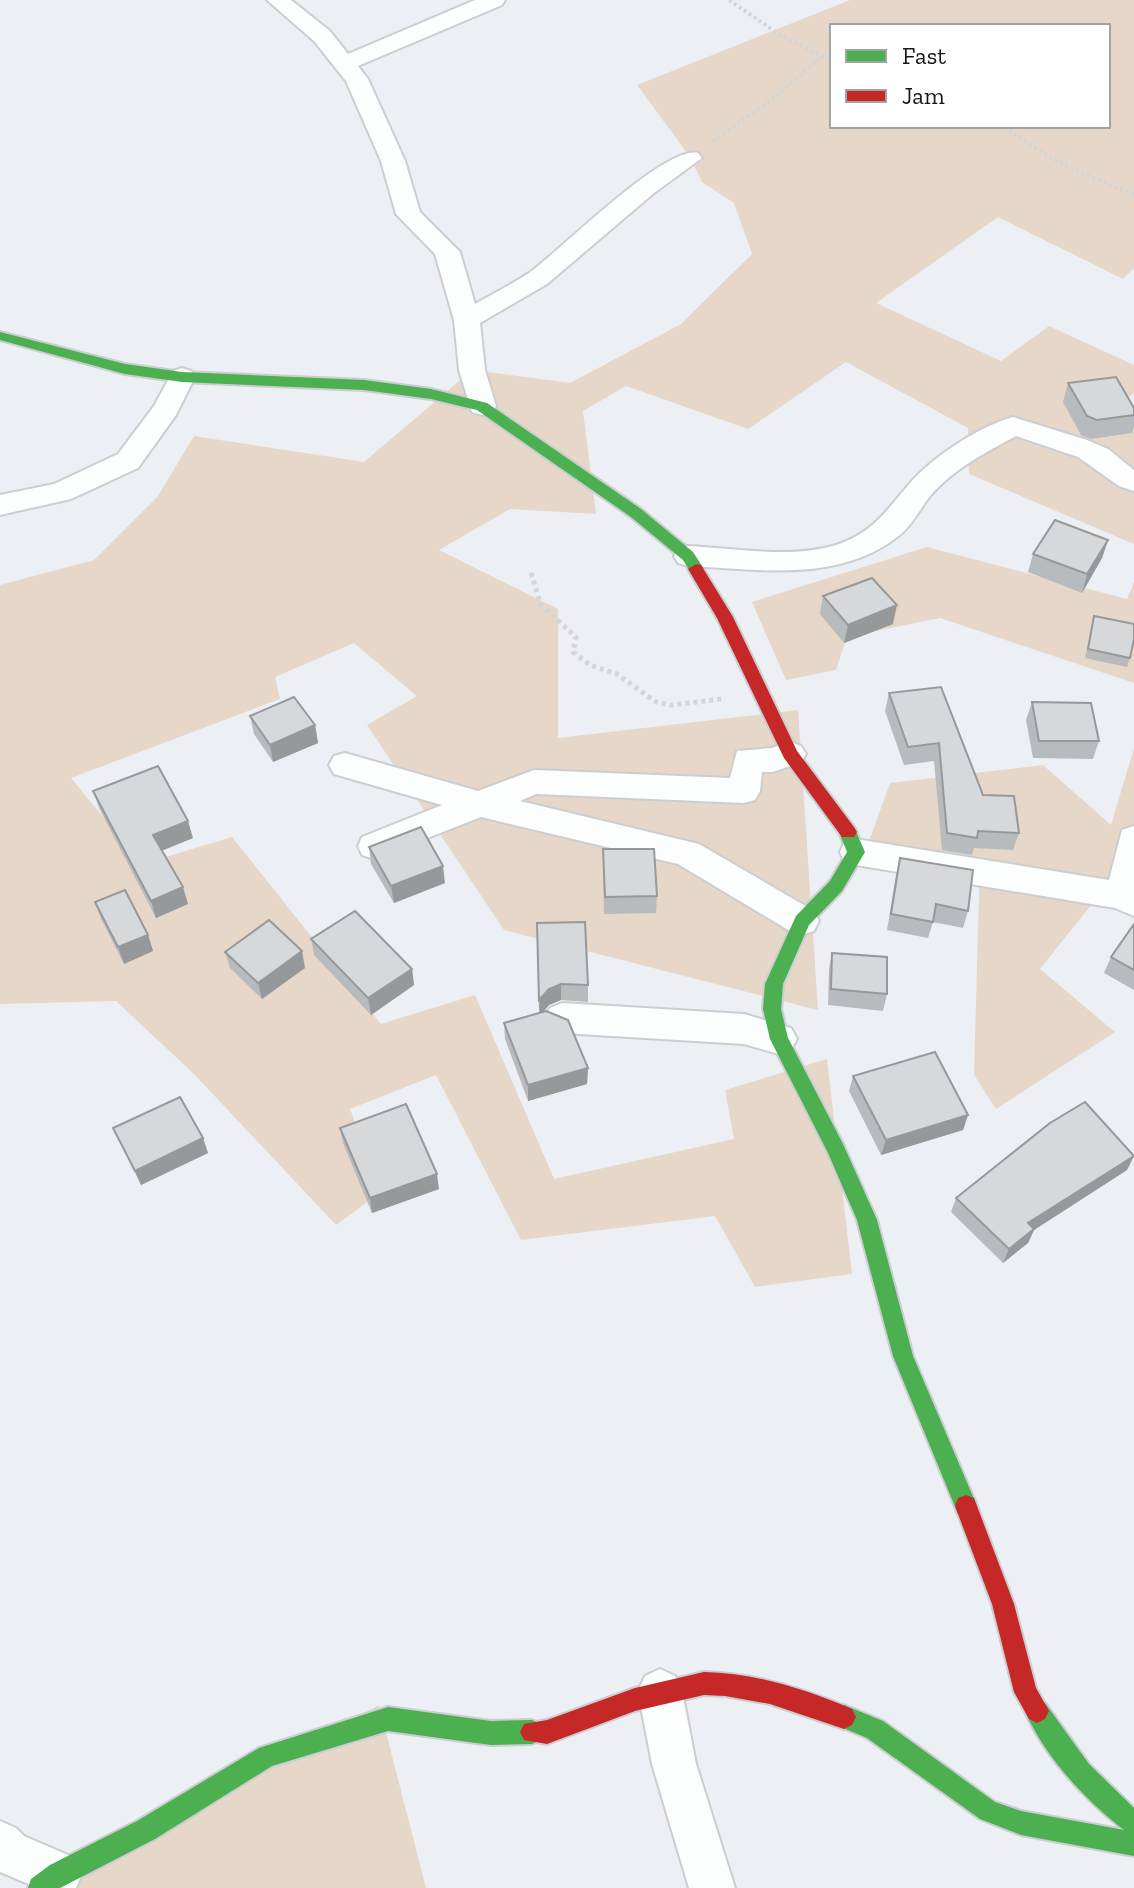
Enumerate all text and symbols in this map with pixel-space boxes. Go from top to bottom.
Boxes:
legend [830,24,1110,128]
text: Fast [902,41,946,70]
text: Jam [902,81,945,110]

